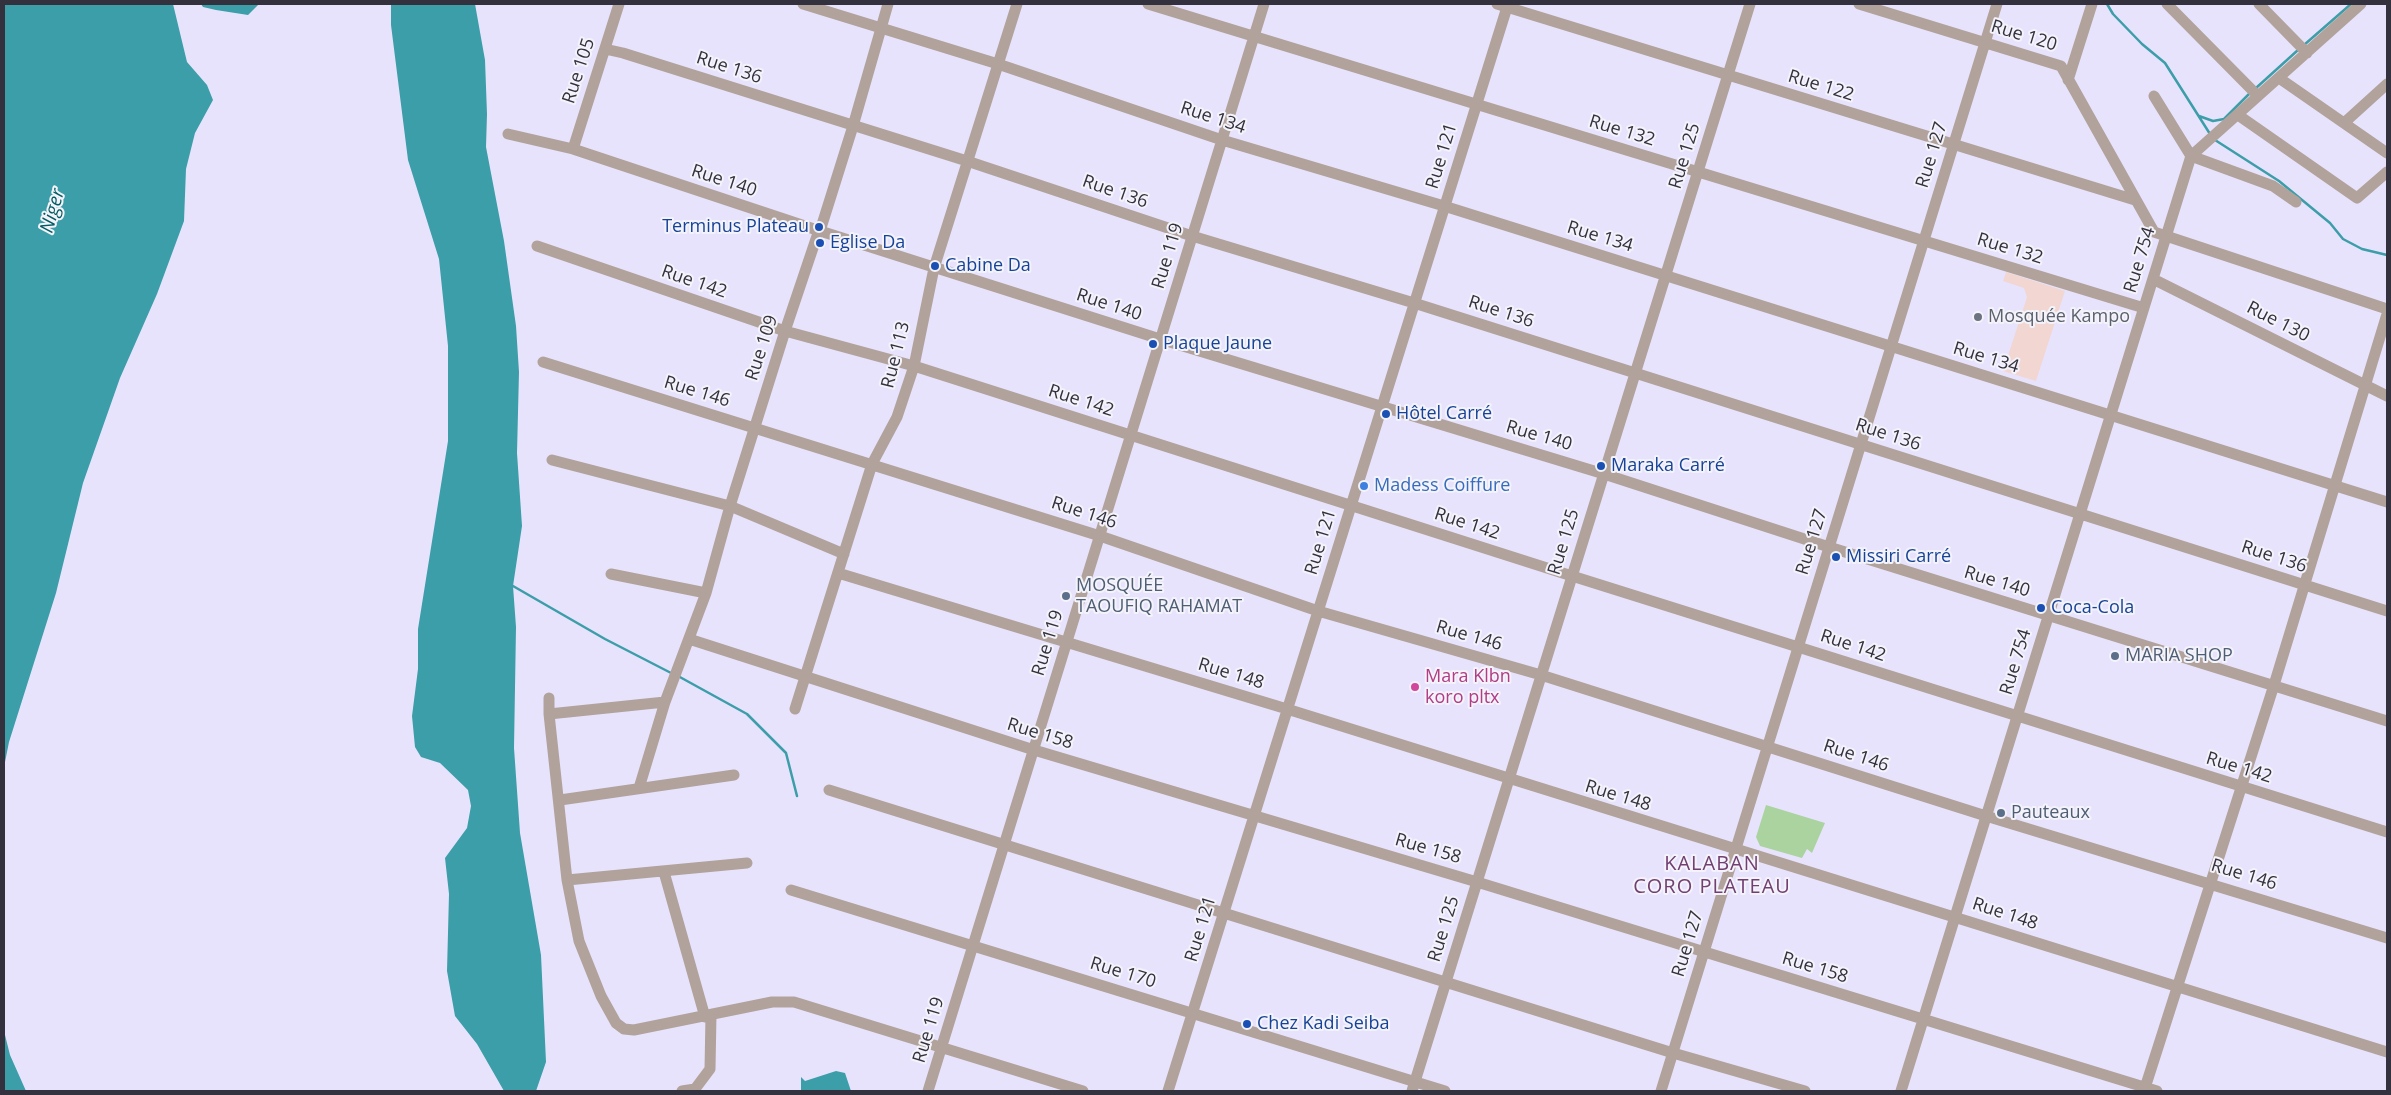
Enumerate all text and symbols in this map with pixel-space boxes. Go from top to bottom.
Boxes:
street label: Rue 120 [1988,16,2060,56]
street label: Rue 105 [558,35,600,107]
street label: Rue 136 [693,47,765,89]
street label: Rue 122 [1785,66,1857,106]
street label: Rue 134 [1177,97,1249,139]
street label: Rue 132 [1586,111,1658,151]
street label: Rue 127 [1912,119,1952,191]
street label: Rue 121 [1422,120,1462,192]
street label: Rue 125 [1665,120,1705,192]
street label: Rue 140 [688,160,760,202]
street label: Rue 136 [1079,171,1151,213]
water label: Niger [36,186,70,236]
place label: Terminus Plateau [662,216,809,238]
street label: Rue 134 [1564,217,1636,257]
street label: Rue 119 [1148,220,1188,292]
marker: Terminus Plateau [813,221,825,233]
street label: Rue 754 [2120,224,2160,296]
street label: Rue 132 [1974,229,2046,269]
place label: Eglise Da [830,232,905,254]
marker: Eglise Da [814,237,826,249]
place label: Cabine Da [945,255,1031,277]
marker: Cabine Da [929,260,941,272]
street label: Rue 142 [658,261,730,303]
street label: Rue 140 [1073,284,1145,326]
street label: Rue 136 [1465,291,1537,333]
street label: Rue 130 [2243,297,2313,347]
place label: Mosquée Kampo [1988,306,2130,328]
marker: Mosquée Kampo [1972,311,1984,323]
street label: Rue 109 [741,312,783,384]
street label: Rue 113 [877,319,915,391]
place label: Plaque Jaune [1163,333,1272,355]
marker: Plaque Jaune [1147,338,1159,350]
street label: Rue 134 [1950,338,2022,378]
street label: Rue 146 [661,372,733,412]
street label: Rue 142 [1045,380,1117,422]
place label: Hôtel Carré [1396,403,1492,425]
marker: Hôtel Carré [1380,408,1392,420]
street label: Rue 136 [1852,414,1924,456]
street label: Rue 140 [1503,416,1575,456]
place label: Maraka Carré [1611,455,1725,477]
marker: Maraka Carré [1595,460,1607,472]
place label: Madess Coiffure [1374,475,1510,497]
marker: Madess Coiffure [1358,480,1370,492]
street label: Rue 146 [1048,492,1120,534]
street label: Rue 142 [1431,503,1503,545]
street label: Rue 121 [1301,506,1341,578]
street label: Rue 125 [1544,506,1584,578]
street label: Rue 127 [1792,506,1832,578]
street label: Rue 136 [2238,536,2310,578]
place label: Missiri Carré [1846,546,1951,568]
marker: Missiri Carré [1830,551,1842,563]
street label: Rue 140 [1961,562,2033,602]
place label: MOSQUÉE TAOUFIQ RAHAMAT [1076,575,1242,618]
marker: MOSQUÉE TAOUFIQ RAHAMAT [1060,590,1072,602]
place label: Coca-Cola [2051,597,2134,619]
marker: Coca-Cola [2035,602,2047,614]
street label: Rue 119 [1028,607,1068,679]
street label: Rue 146 [1433,616,1505,656]
street label: Rue 142 [1817,625,1889,667]
street label: Rue 754 [1996,626,2036,698]
place label: MARIA SHOP [2125,645,2233,667]
marker: MARIA SHOP [2109,650,2121,662]
street label: Rue 148 [1195,654,1267,694]
place label: Mara Klbn koro pltx [1425,666,1511,709]
marker: Mara Klbn koro pltx [1409,681,1421,693]
street label: Rue 158 [1004,714,1076,754]
street label: Rue 146 [1820,735,1892,777]
street label: Rue 142 [2203,748,2275,788]
street label: Rue 148 [1582,776,1654,816]
place label: Pauteaux [2011,802,2090,824]
marker: Pauteaux [1995,807,2007,819]
street label: Rue 158 [1392,829,1464,869]
district label: KALABAN CORO PLATEAU [1632,852,1792,899]
street label: Rue 146 [2208,855,2280,895]
street label: Rue 121 [1181,893,1221,965]
street label: Rue 125 [1424,893,1464,965]
street label: Rue 148 [1969,893,2041,935]
street label: Rue 127 [1668,908,1708,980]
street label: Rue 158 [1779,948,1851,988]
street label: Rue 170 [1087,953,1159,993]
street label: Rue 119 [909,994,949,1066]
place label: Chez Kadi Seiba [1257,1013,1389,1035]
marker: Chez Kadi Seiba [1241,1018,1253,1030]

